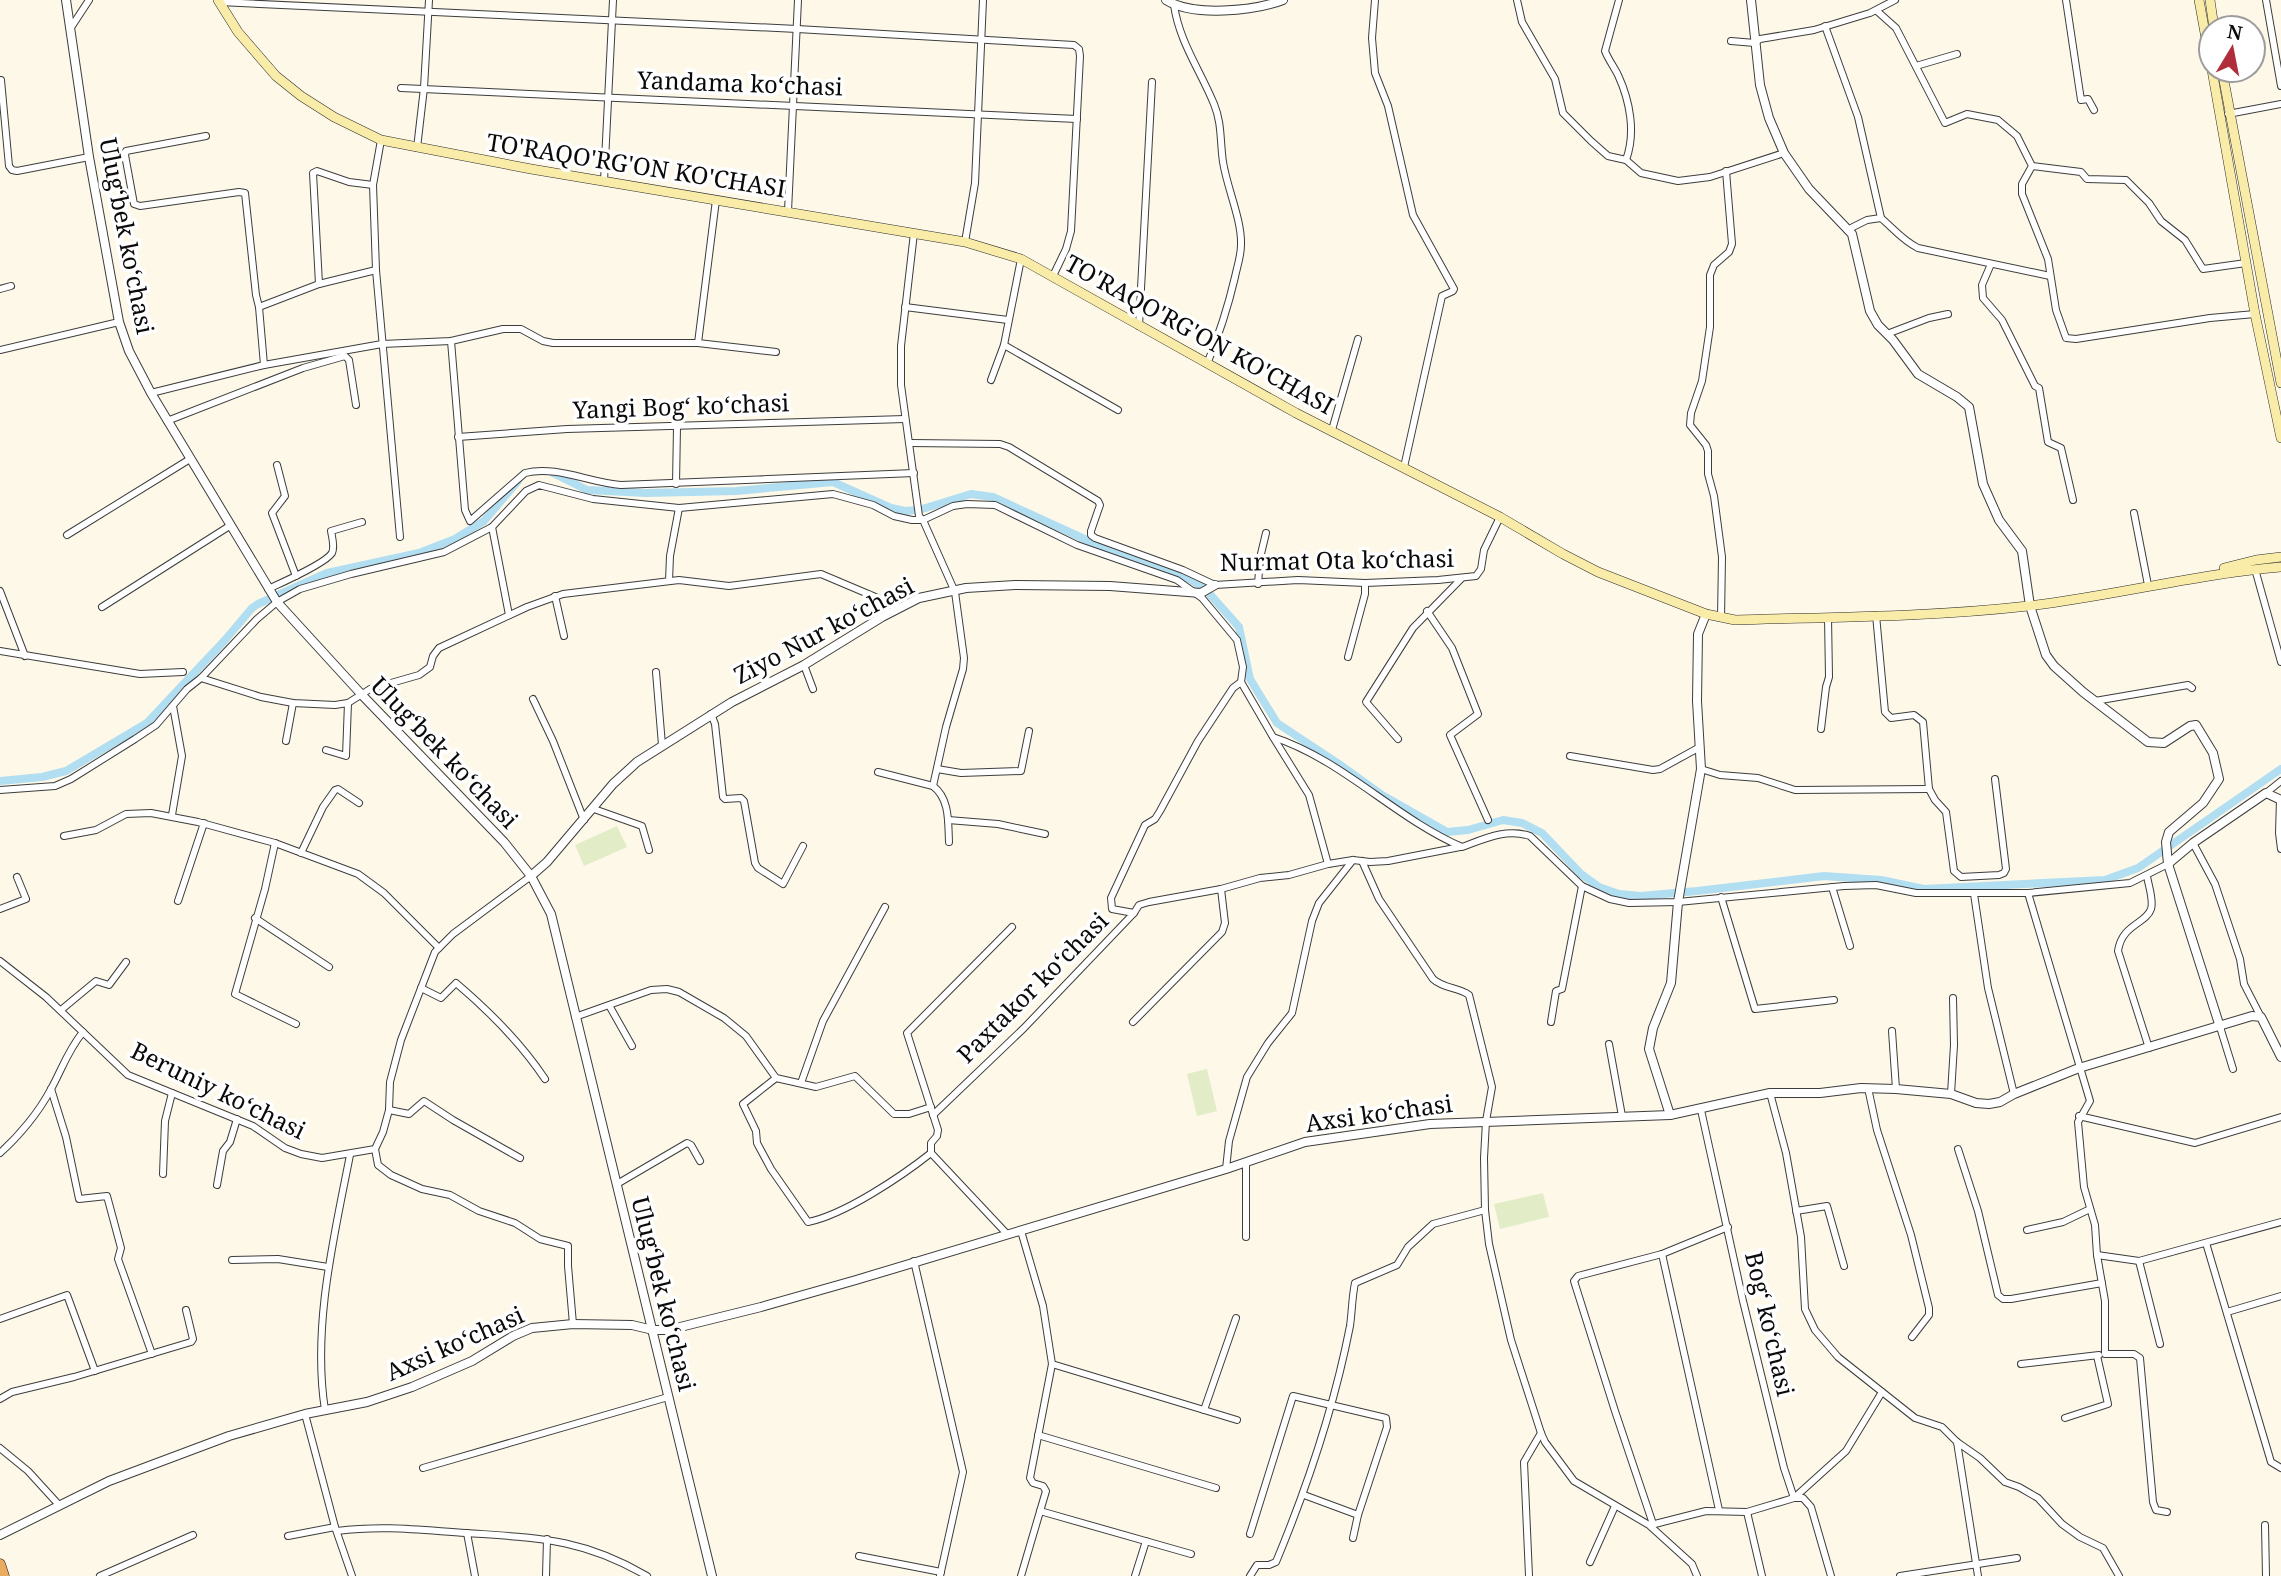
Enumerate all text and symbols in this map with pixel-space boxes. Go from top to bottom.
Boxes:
north arrow [2197,14,2267,84]
text: N [2225,18,2245,46]
street label: Yandama koʻchasi [636,62,844,103]
street label: TO'RAQO'RG'ON KO'CHASI [484,125,788,204]
street label: Ulugʻbek koʻchasi [92,135,163,337]
street label: TO'RAQO'RG'ON KO'CHASI [1059,246,1340,421]
street label: Yangi Bogʻ koʻchasi [571,385,790,426]
street label: Nurmat Ota koʻchasi [1220,541,1455,578]
street label: Ziyo Nur koʻchasi [728,568,919,691]
street label: Ulugʻbek koʻchasi [364,669,526,835]
street label: Paxtakor koʻchasi [949,904,1115,1070]
street label: Beruniy koʻchasi [126,1033,312,1146]
street label: Axsi koʻchasi [1303,1086,1455,1139]
street label: Ulugʻbek koʻchasi [624,1193,705,1395]
street label: Bogʻ koʻchasi [1738,1248,1803,1399]
street label: Axsi koʻchasi [380,1297,529,1388]

